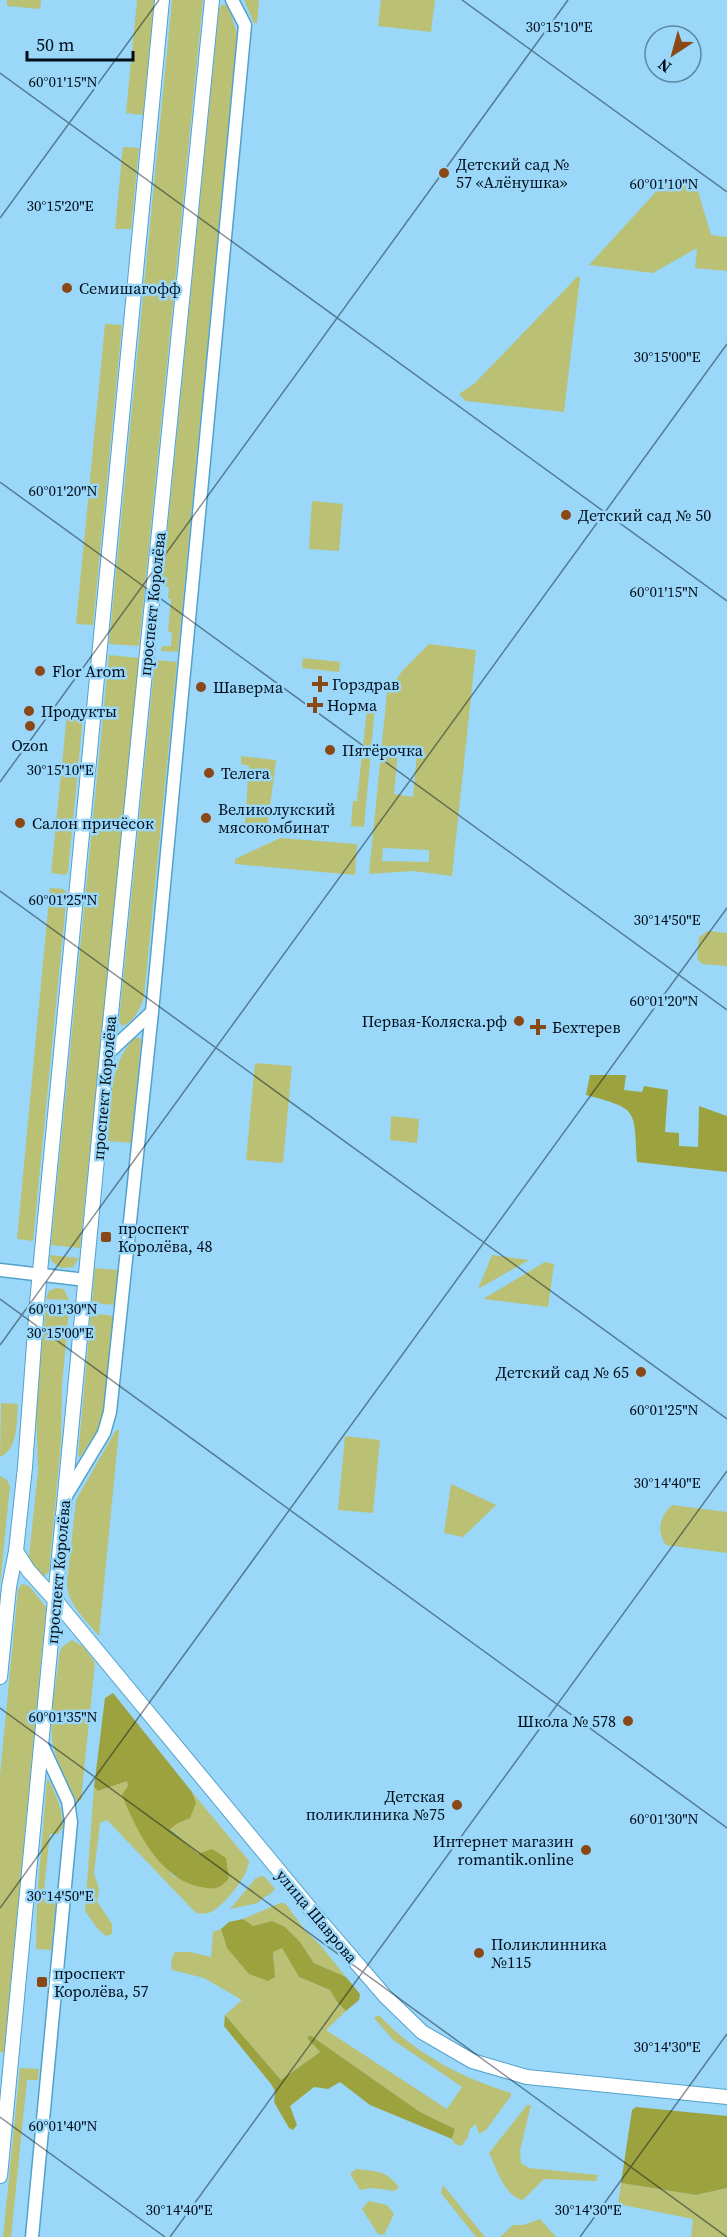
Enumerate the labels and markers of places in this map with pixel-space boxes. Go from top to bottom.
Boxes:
place label: Детский сад № 57 «Алёнушка» [456,153,569,193]
marker: Детский сад № 57 «Алёнушка» [437,166,451,180]
place label: Семишагофф [79,277,181,299]
marker: Семишагофф [60,281,74,295]
place label: Детский сад № 50 [578,504,711,526]
marker: Детский сад № 50 [559,508,573,522]
place label: Flor Arom [52,660,126,682]
marker: Flor Arom [33,664,47,678]
place label: Горздрав [332,673,399,695]
place label: Шаверма [213,676,284,698]
marker: Горздрав [313,677,327,691]
marker: Шаверма [194,680,208,694]
place label: Норма [327,694,378,716]
marker: Норма [308,698,322,712]
place label: Продукты [41,700,117,722]
marker: Продукты [22,704,36,718]
marker: Ozon [23,719,37,733]
place label: Ozon [11,734,49,756]
place label: Пятёрочка [342,739,424,761]
marker: Пятёрочка [323,743,337,757]
place label: Телега [221,762,271,784]
marker: Телега [202,766,216,780]
place label: Великолукский мясокомбинат [218,798,335,838]
marker: Великолукский мясокомбинат [199,811,213,825]
place label: Салон причёсок [32,812,154,834]
marker: Салон причёсок [13,816,27,830]
place label: Первая-Коляска.рф [362,1010,507,1032]
marker: Первая-Коляска.рф [512,1014,526,1028]
place label: Бехтерев [552,1016,621,1038]
marker: Бехтерев [529,1018,547,1036]
place label: проспект Королёва, 48 [118,1217,213,1257]
marker: проспект Королёва, 48 [99,1230,113,1244]
place label: Детский сад № 65 [496,1361,629,1383]
marker: Детский сад № 65 [634,1365,648,1379]
place label: Школа № 578 [517,1710,616,1732]
marker: Школа № 578 [621,1714,635,1728]
place label: Детская поликлиника №75 [306,1785,445,1825]
marker: Детская поликлиника №75 [450,1798,464,1812]
place label: Интернет магазин romantik.online [433,1830,574,1870]
marker: Интернет магазин romantik.online [579,1843,593,1857]
place label: Поликлинника №115 [491,1933,608,1973]
marker: Поликлинника №115 [472,1946,486,1960]
place label: проспект Королёва, 57 [54,1962,149,2002]
marker: проспект Королёва, 57 [35,1975,49,1989]

